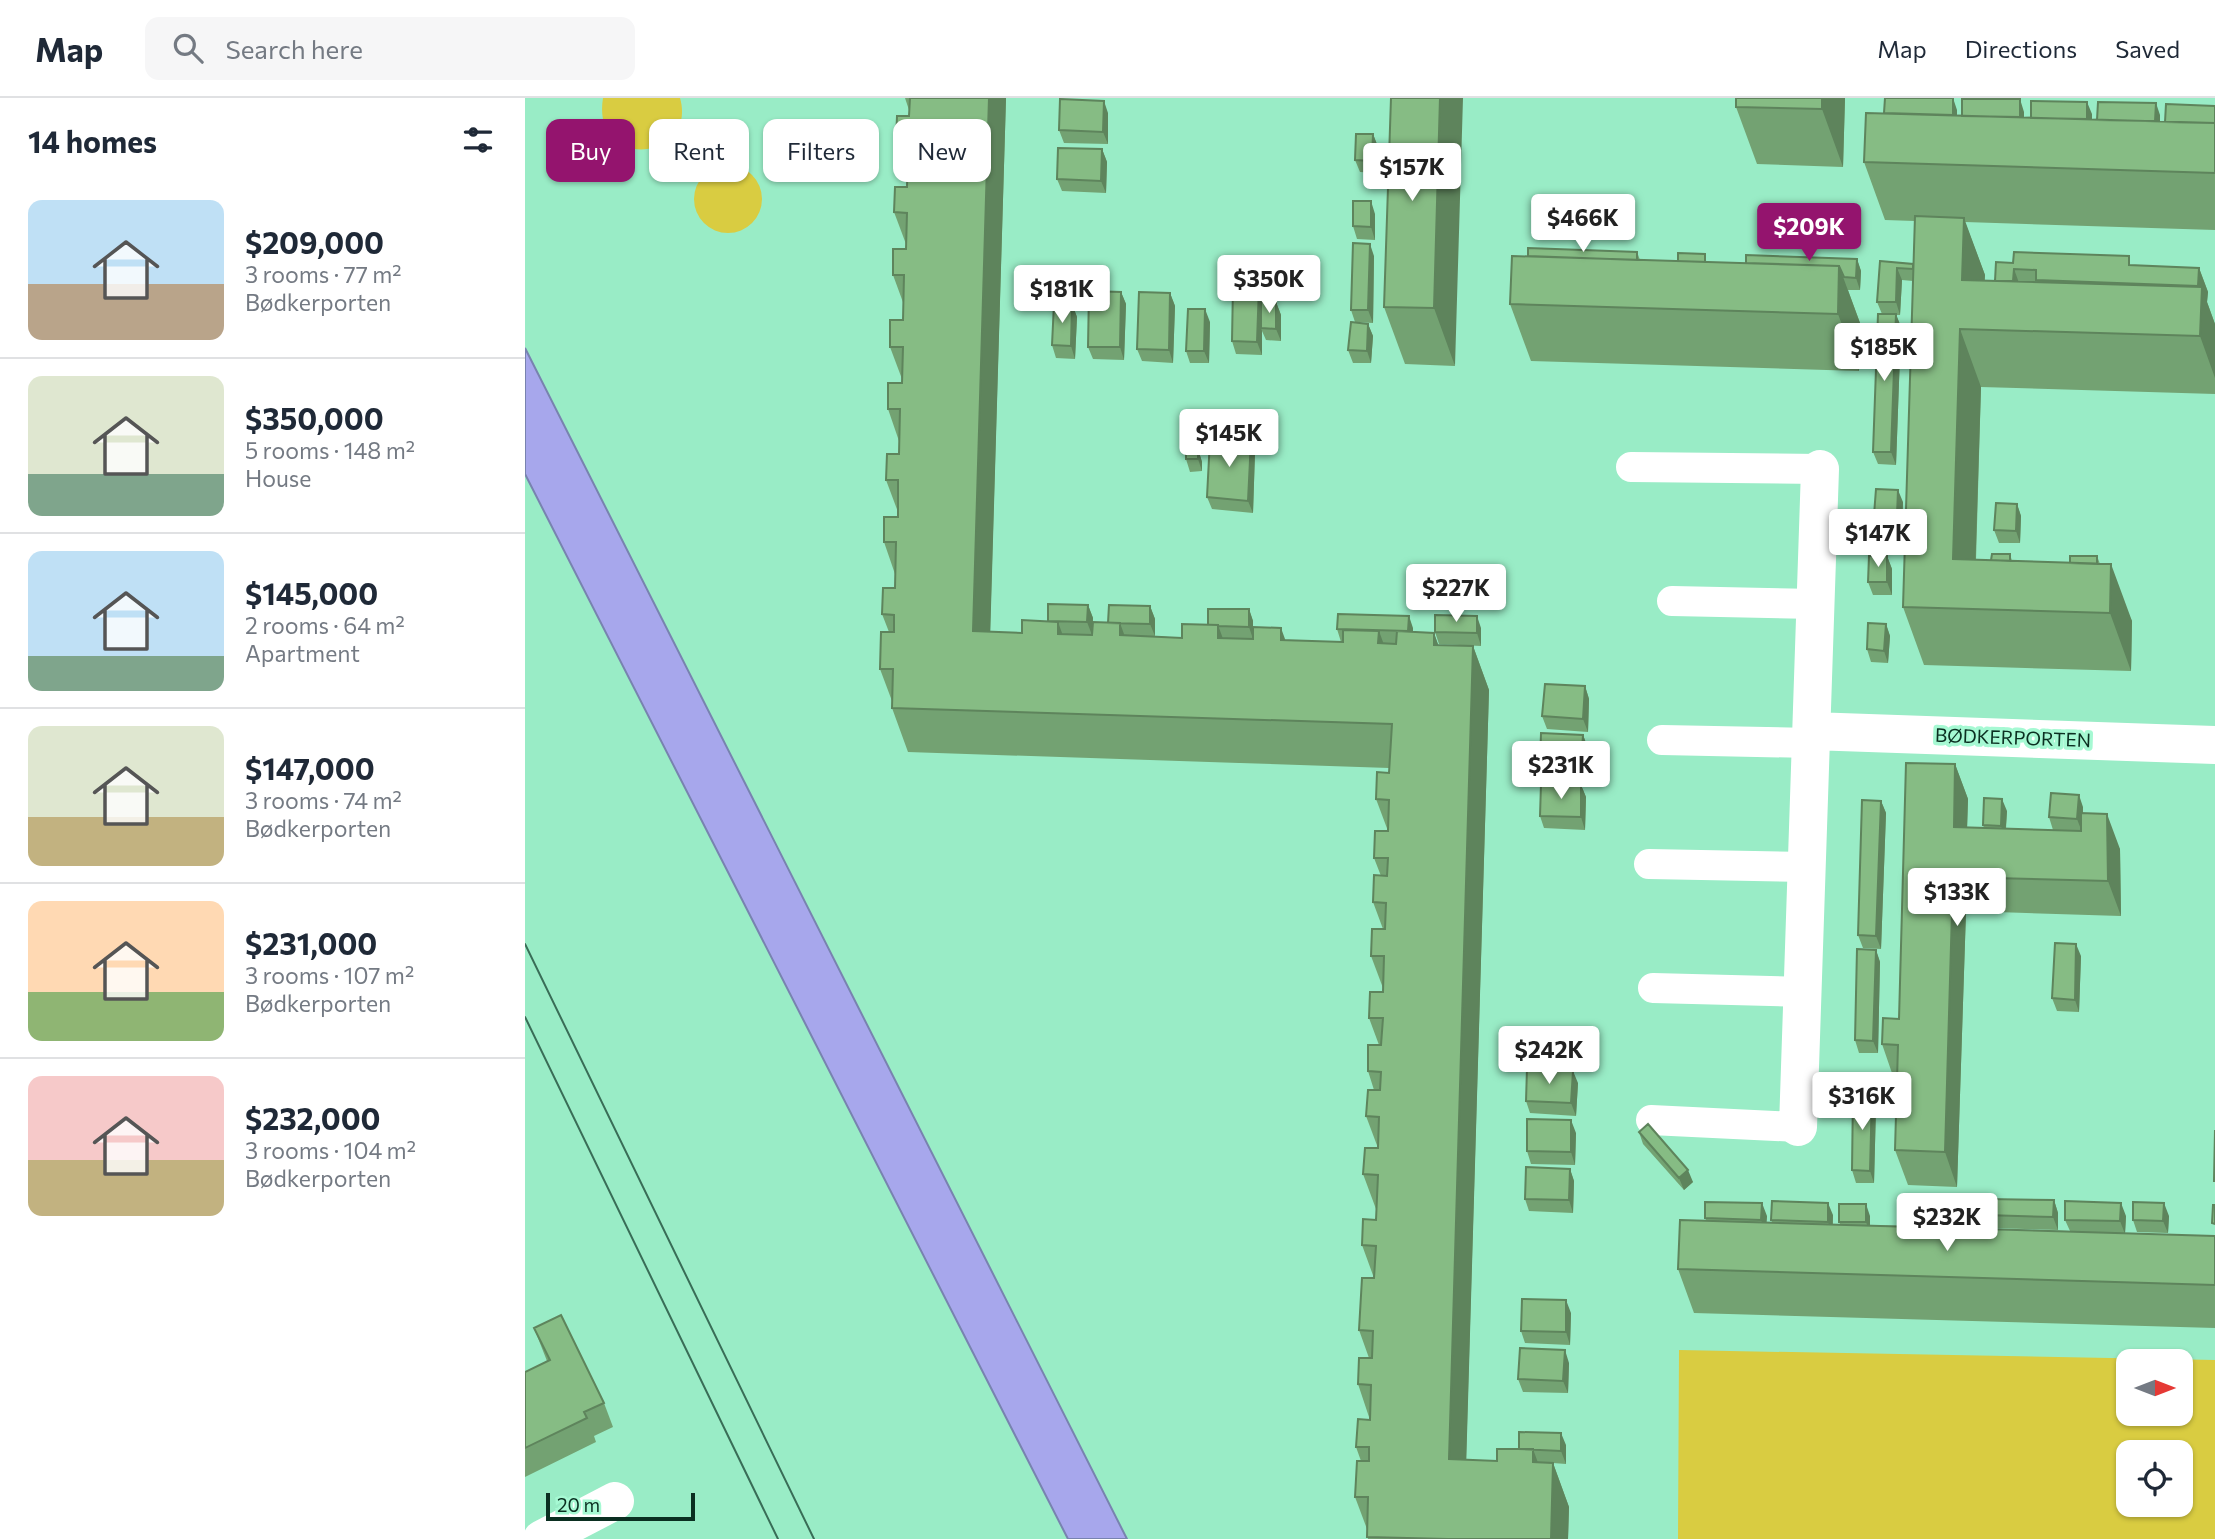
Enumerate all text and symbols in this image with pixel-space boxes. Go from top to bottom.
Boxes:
search box [145,17,635,80]
text: Map [35,28,103,69]
icon: search [169,29,207,67]
text: Search here [225,33,363,64]
text: Map [1877,34,1927,63]
text: Directions [1965,34,2077,63]
text: Saved [2115,34,2180,63]
chip: Buy [546,119,635,182]
chip: Rent [649,119,749,182]
chip: Filters [763,119,879,182]
chip: New [893,119,991,182]
icon: filters [459,121,497,159]
text: 14 homes [28,122,157,159]
pin: $157K [1363,144,1461,203]
text: $157K [1379,152,1445,180]
pin: $466K [1534,194,1632,254]
text: $466K [1547,203,1619,231]
pin: $209K [1760,204,1858,263]
text: $209K [1773,212,1845,240]
text: $209,000 [245,223,384,260]
icon: home [84,228,168,312]
pin: $350K [1220,256,1318,315]
text: 3 rooms · 77 m² [245,260,402,288]
text: $350K [1233,264,1305,292]
pin: $181K [1013,266,1111,325]
text: $181K [1030,274,1094,302]
text: Bødkerporten [245,288,391,316]
pin: $185K [1835,324,1933,383]
text: $185K [1850,332,1918,360]
text: $350,000 [245,399,384,436]
icon: home [84,404,168,488]
pin: $145K [1180,410,1278,469]
text: $145K [1195,418,1263,446]
text: 5 rooms · 148 m² [245,436,415,464]
text: House [245,464,311,492]
pin: $147K [1829,510,1927,569]
text: $147K [1845,518,1911,546]
pin: $227K [1407,564,1505,624]
text: $227K [1422,573,1490,601]
text: $145,000 [245,574,378,611]
icon: home [84,579,168,663]
text: 2 rooms · 64 m² [245,611,405,639]
text: Apartment [245,639,360,667]
street label: BØDKERPORTEN [1935,723,2091,751]
pin: $231K [1512,742,1610,801]
text: $147,000 [245,749,375,786]
text: $231K [1528,750,1594,778]
icon: home [84,754,168,838]
text: 3 rooms · 74 m² [245,786,402,814]
text: Bødkerporten [245,814,391,842]
pin: $133K [1908,868,2006,928]
text: $133K [1924,877,1990,905]
text: $231,000 [245,924,377,961]
icon: home [84,929,168,1013]
text: 3 rooms · 107 m² [245,961,414,989]
text: Bødkerporten [245,989,391,1017]
pin: $242K [1500,1026,1598,1086]
text: $242K [1514,1035,1584,1063]
pin: $316K [1813,1072,1911,1132]
text: $316K [1828,1081,1896,1109]
text: $232,000 [245,1099,381,1136]
icon: home [84,1104,168,1188]
text: 3 rooms · 104 m² [245,1136,416,1164]
text: Bødkerporten [245,1164,391,1192]
pin: $232K [1898,1194,1996,1253]
text: $232K [1913,1202,1981,1230]
north arrow [2116,1349,2193,1426]
map controls [2116,1349,2193,1517]
button: locate [2116,1440,2193,1517]
scale bar [546,1490,695,1522]
text: 20 m [557,1493,600,1516]

